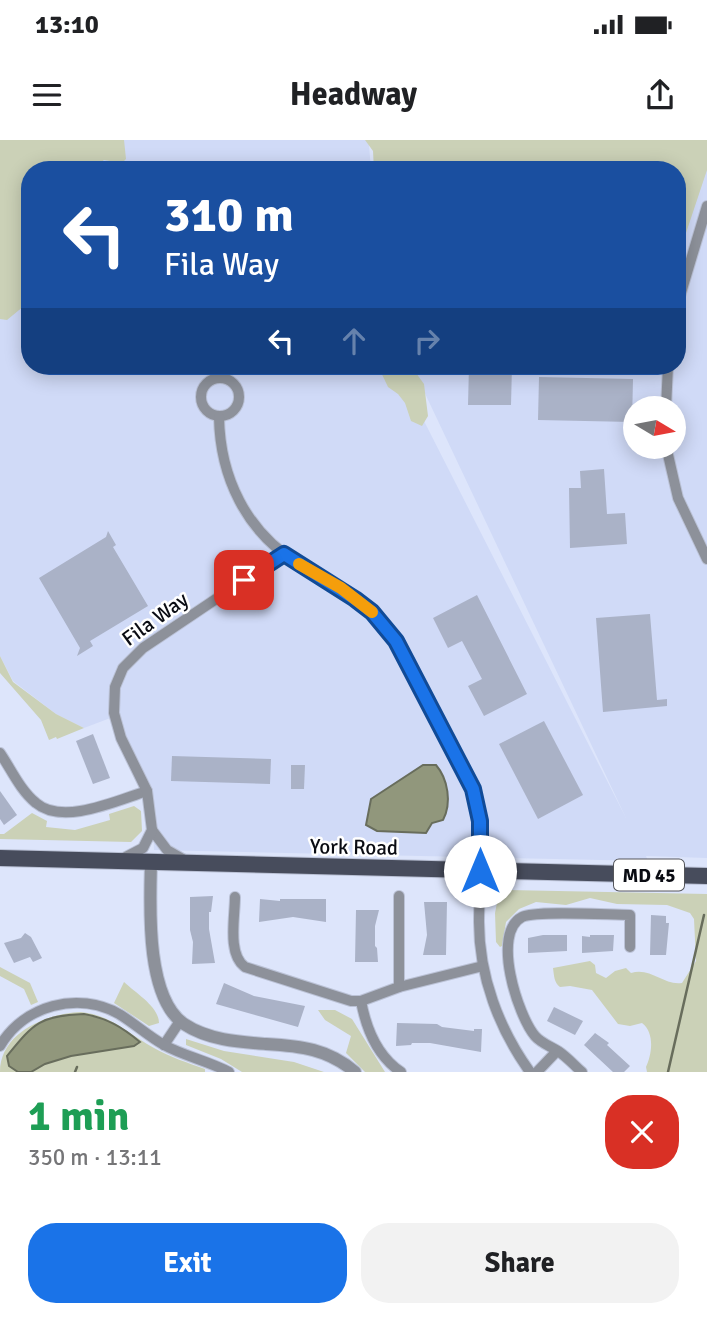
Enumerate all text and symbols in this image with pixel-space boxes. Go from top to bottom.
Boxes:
text: 13:10 [35,9,99,41]
text: Headway [290,75,417,114]
icon: menu [28,76,66,114]
icon: share [641,76,679,114]
text: 310 m [164,185,294,245]
icon: left [49,189,140,280]
text: Fila Way [164,245,279,284]
icon: left [262,322,300,360]
icon: ahead [335,322,373,360]
icon: right [408,322,446,360]
north arrow [623,396,686,458]
map controls [623,396,686,459]
pin [214,550,274,610]
icon: arrive [225,561,263,599]
street label: Fila Way [117,586,193,652]
street label: York Road [310,833,398,861]
position arrow [443,834,517,908]
road number: MD 45 [614,860,684,890]
text: 1 min [28,1091,129,1142]
button: close [605,1095,679,1169]
text: 350 m · 13:11 [28,1143,162,1172]
button: Exit [28,1223,347,1303]
button: Share [361,1223,679,1303]

